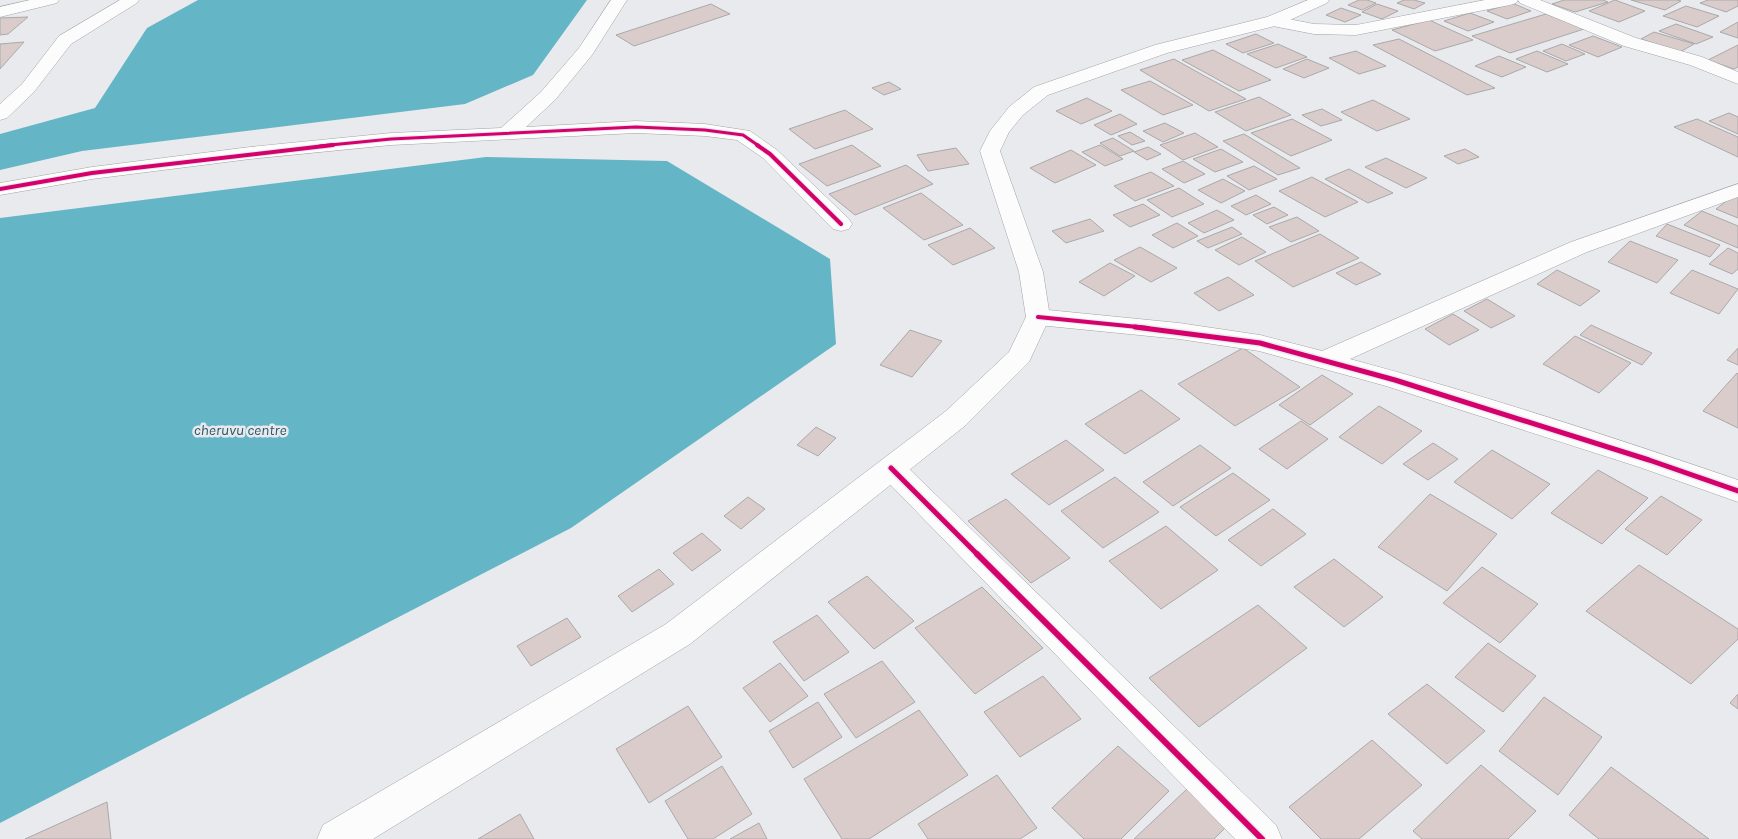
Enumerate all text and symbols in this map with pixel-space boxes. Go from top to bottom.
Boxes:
water label: cheruvu centre [194,421,286,439]

